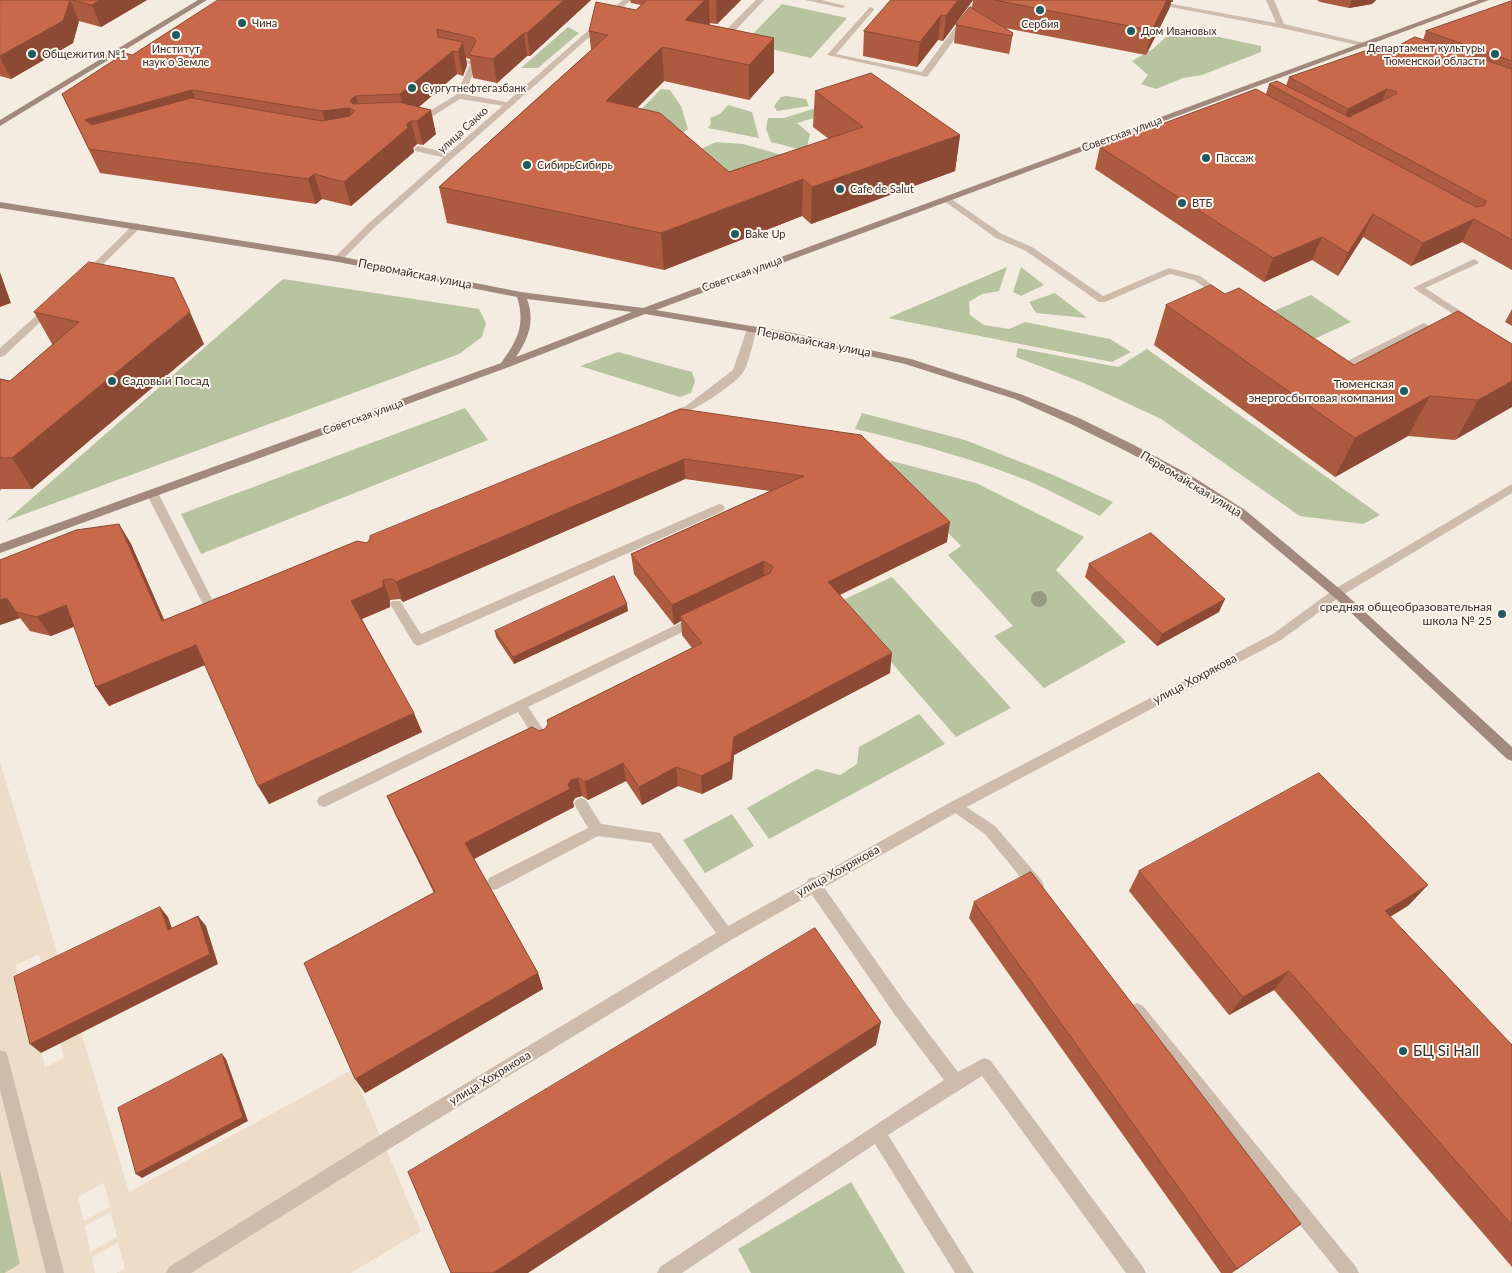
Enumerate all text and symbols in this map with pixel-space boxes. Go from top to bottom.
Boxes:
marker: Сербия [1034,4,1046,16]
place label: Чина [252,16,277,30]
marker: Чина [236,17,248,29]
place label: Сербия [1021,17,1059,31]
place label: Дом Ивановых [1141,24,1217,38]
marker: Дом Ивановых [1125,25,1137,37]
marker: Институт наук о Земле [170,29,182,41]
place label: Департамент культуры Тюменской области [1367,41,1485,67]
place label: Институт наук о Земле [143,42,209,68]
place label: Общежития №1 [42,47,127,61]
marker: Общежития №1 [26,48,38,60]
marker: Департамент культуры Тюменской области [1489,48,1501,60]
place label: Сургутнефтегазбанк [422,81,526,95]
marker: Сургутнефтегазбанк [406,82,418,94]
street label: улица Сакко [435,104,491,156]
street label: Советская улица [1080,113,1164,155]
place label: Пассаж [1216,151,1254,165]
marker: Пассаж [1200,152,1212,164]
place label: СибирьСибирь [537,158,613,172]
marker: СибирьСибирь [521,159,533,171]
place label: Cafe de Salut [850,182,914,196]
marker: Cafe de Salut [834,183,846,195]
place label: ВТБ [1192,196,1212,210]
marker: ВТБ [1176,197,1188,209]
place label: Bake Up [745,227,785,241]
marker: Bake Up [729,228,741,240]
street label: Советская улица [700,253,784,295]
street label: Первомайская улица [357,256,473,292]
street label: Первомайская улица [756,324,872,360]
place label: Садовый Посад [122,374,209,388]
marker: Садовый Посад [106,375,118,387]
place label: Тюменская энергосбытовая компания [1248,377,1394,405]
marker: Тюменская энергосбытовая компания [1398,385,1410,397]
street label: Советская улица [321,396,405,438]
street label: Первомайская улица [1138,448,1244,520]
place label: средняя общеобразовательная школа № 25 [1320,600,1492,628]
marker: средняя общеобразовательная школа № 25 [1496,608,1508,620]
street label: улица Хохрякова [1151,651,1239,707]
street label: улица Хохрякова [794,842,882,900]
place label: БЦ Si Hall [1413,1042,1479,1060]
marker: БЦ Si Hall [1397,1045,1409,1057]
street label: улица Хохрякова [446,1048,534,1108]

